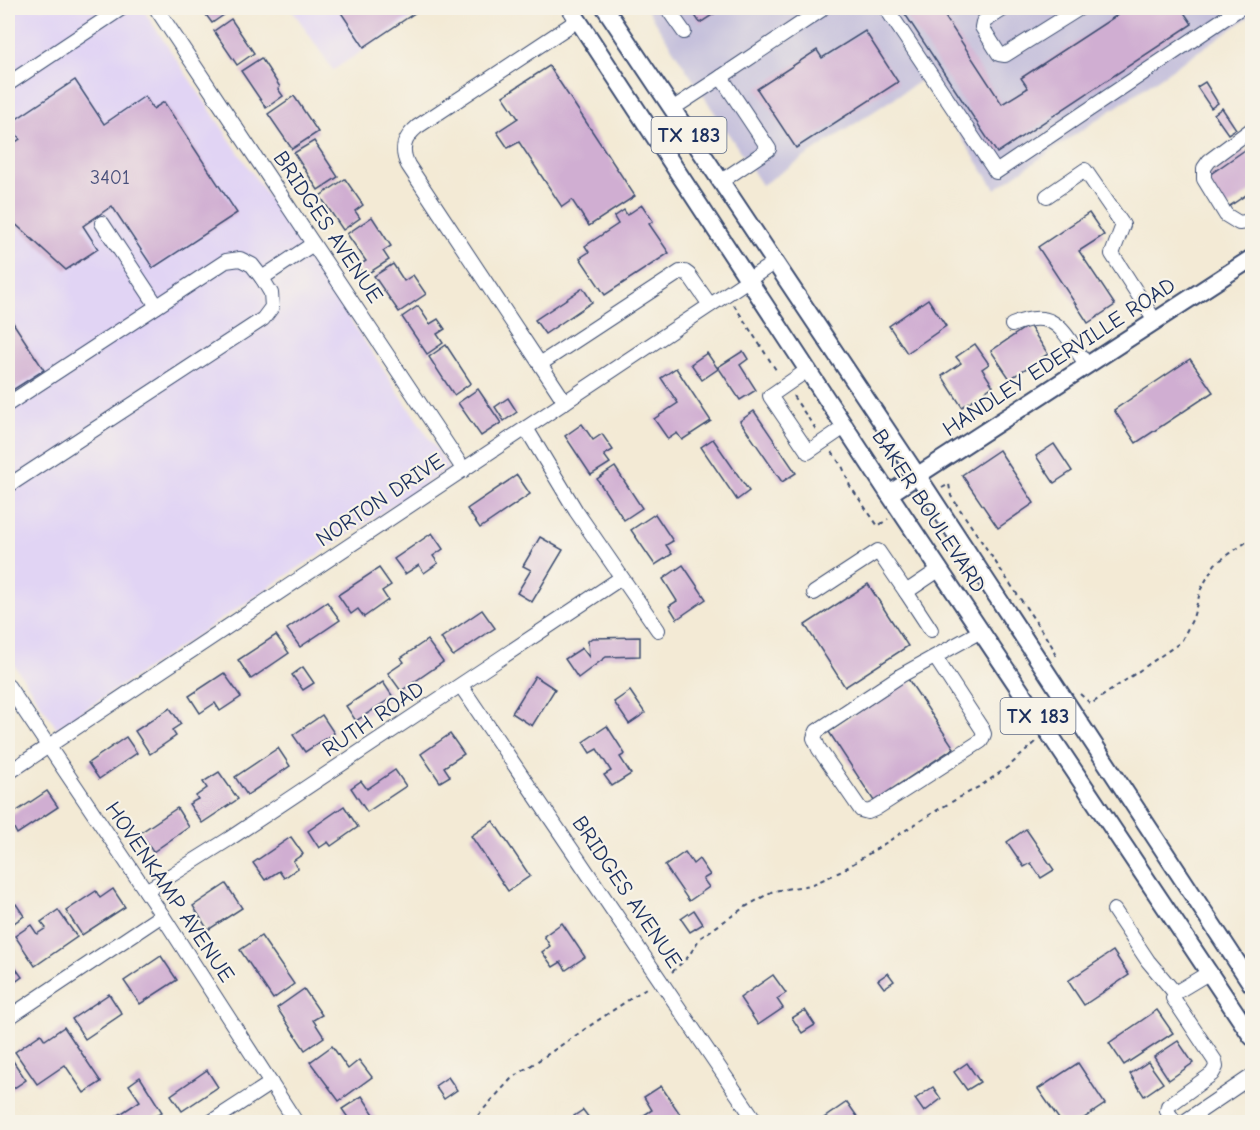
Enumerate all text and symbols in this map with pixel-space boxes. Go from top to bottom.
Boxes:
road number: TX 183 [652,117,726,153]
street label: BRIDGES AVENUE [268,146,388,308]
house number: 3401 [90,166,130,189]
street label: HANDLEY EDERVILLE ROAD [938,272,1180,442]
street label: BAKER BOULEVARD [866,424,992,598]
street label: NORTON DRIVE [311,448,449,552]
street label: RUTH ROAD [317,676,429,762]
road number: TX 183 [1000,698,1076,734]
street label: HOVENKAMP AVENUE [100,797,240,987]
street label: BRIDGES AVENUE [567,811,687,973]

